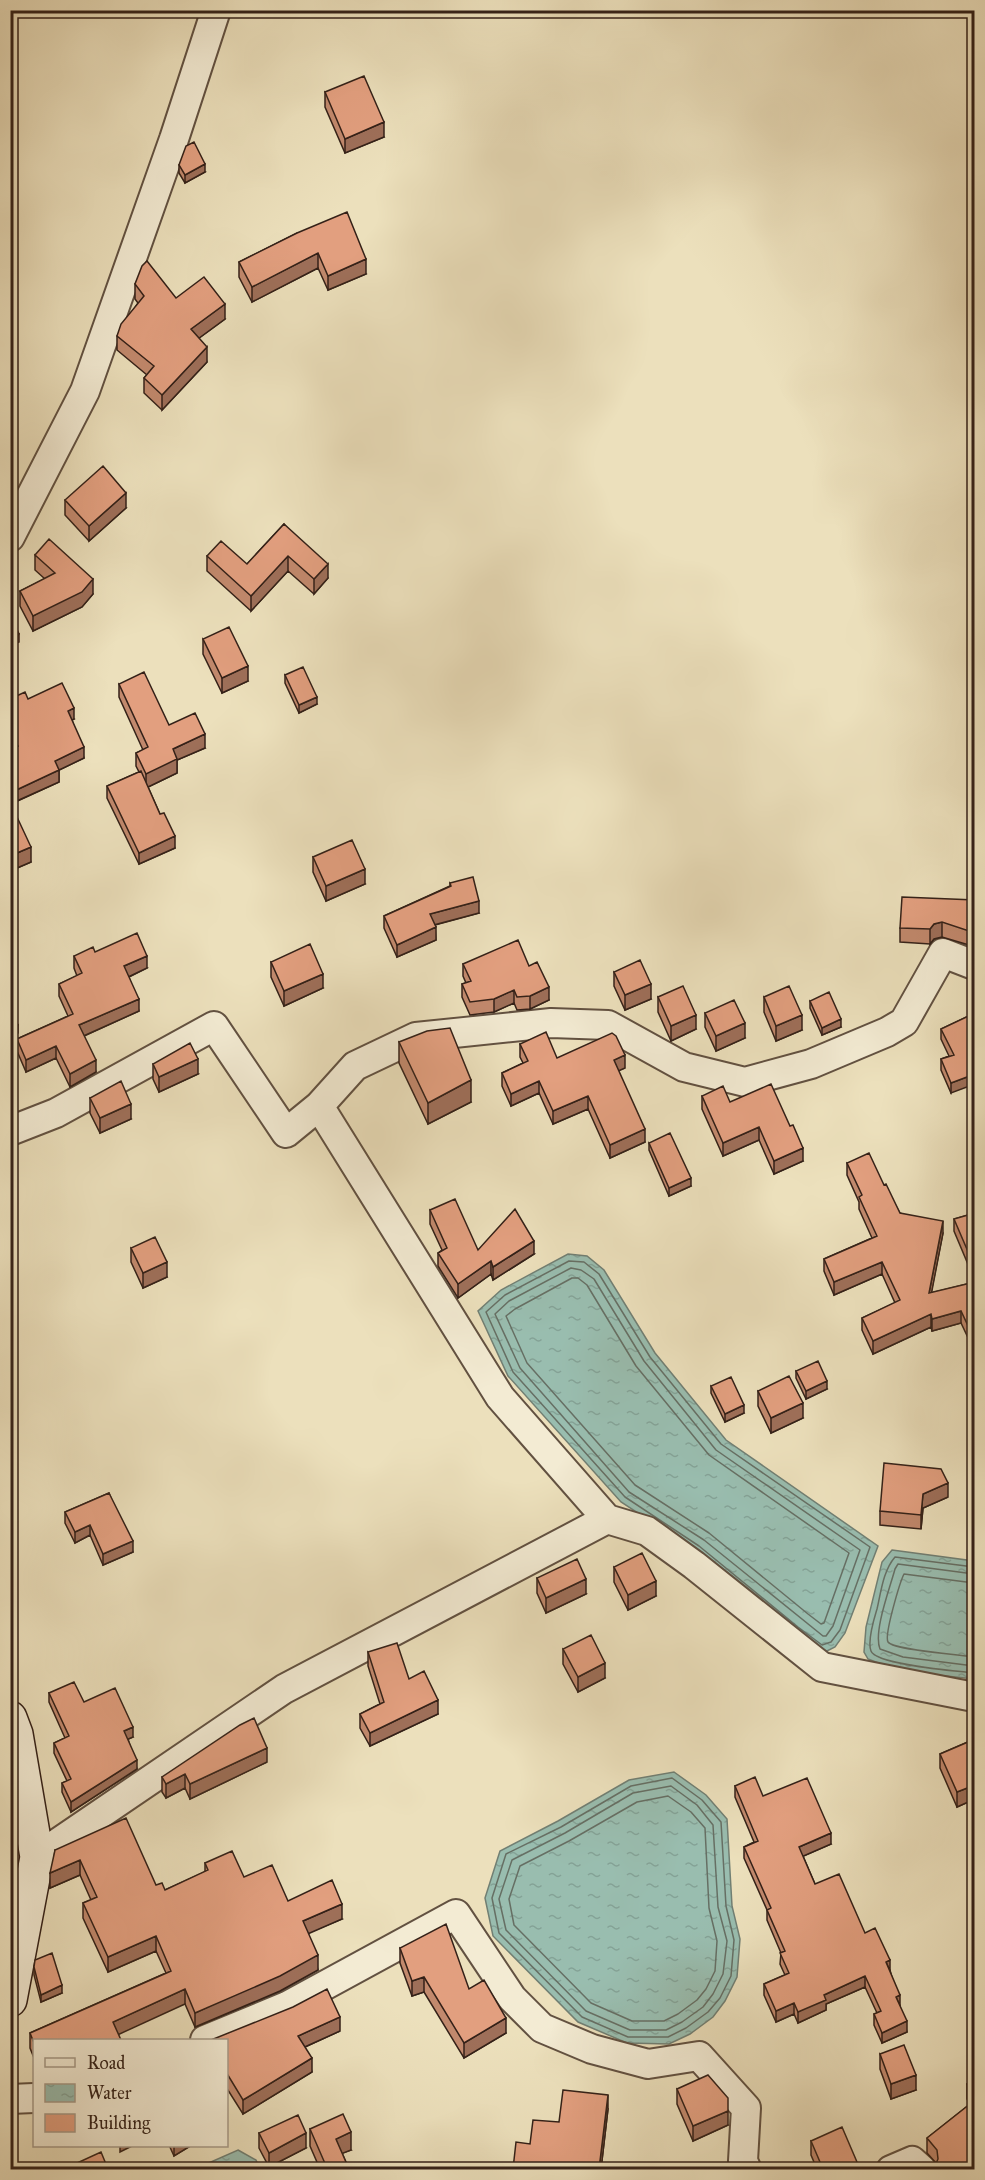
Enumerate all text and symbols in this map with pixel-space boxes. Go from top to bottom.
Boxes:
legend [33,2039,228,2147]
text: Road [87,2052,125,2074]
text: Water [87,2082,132,2104]
text: Building [87,2112,151,2135]

